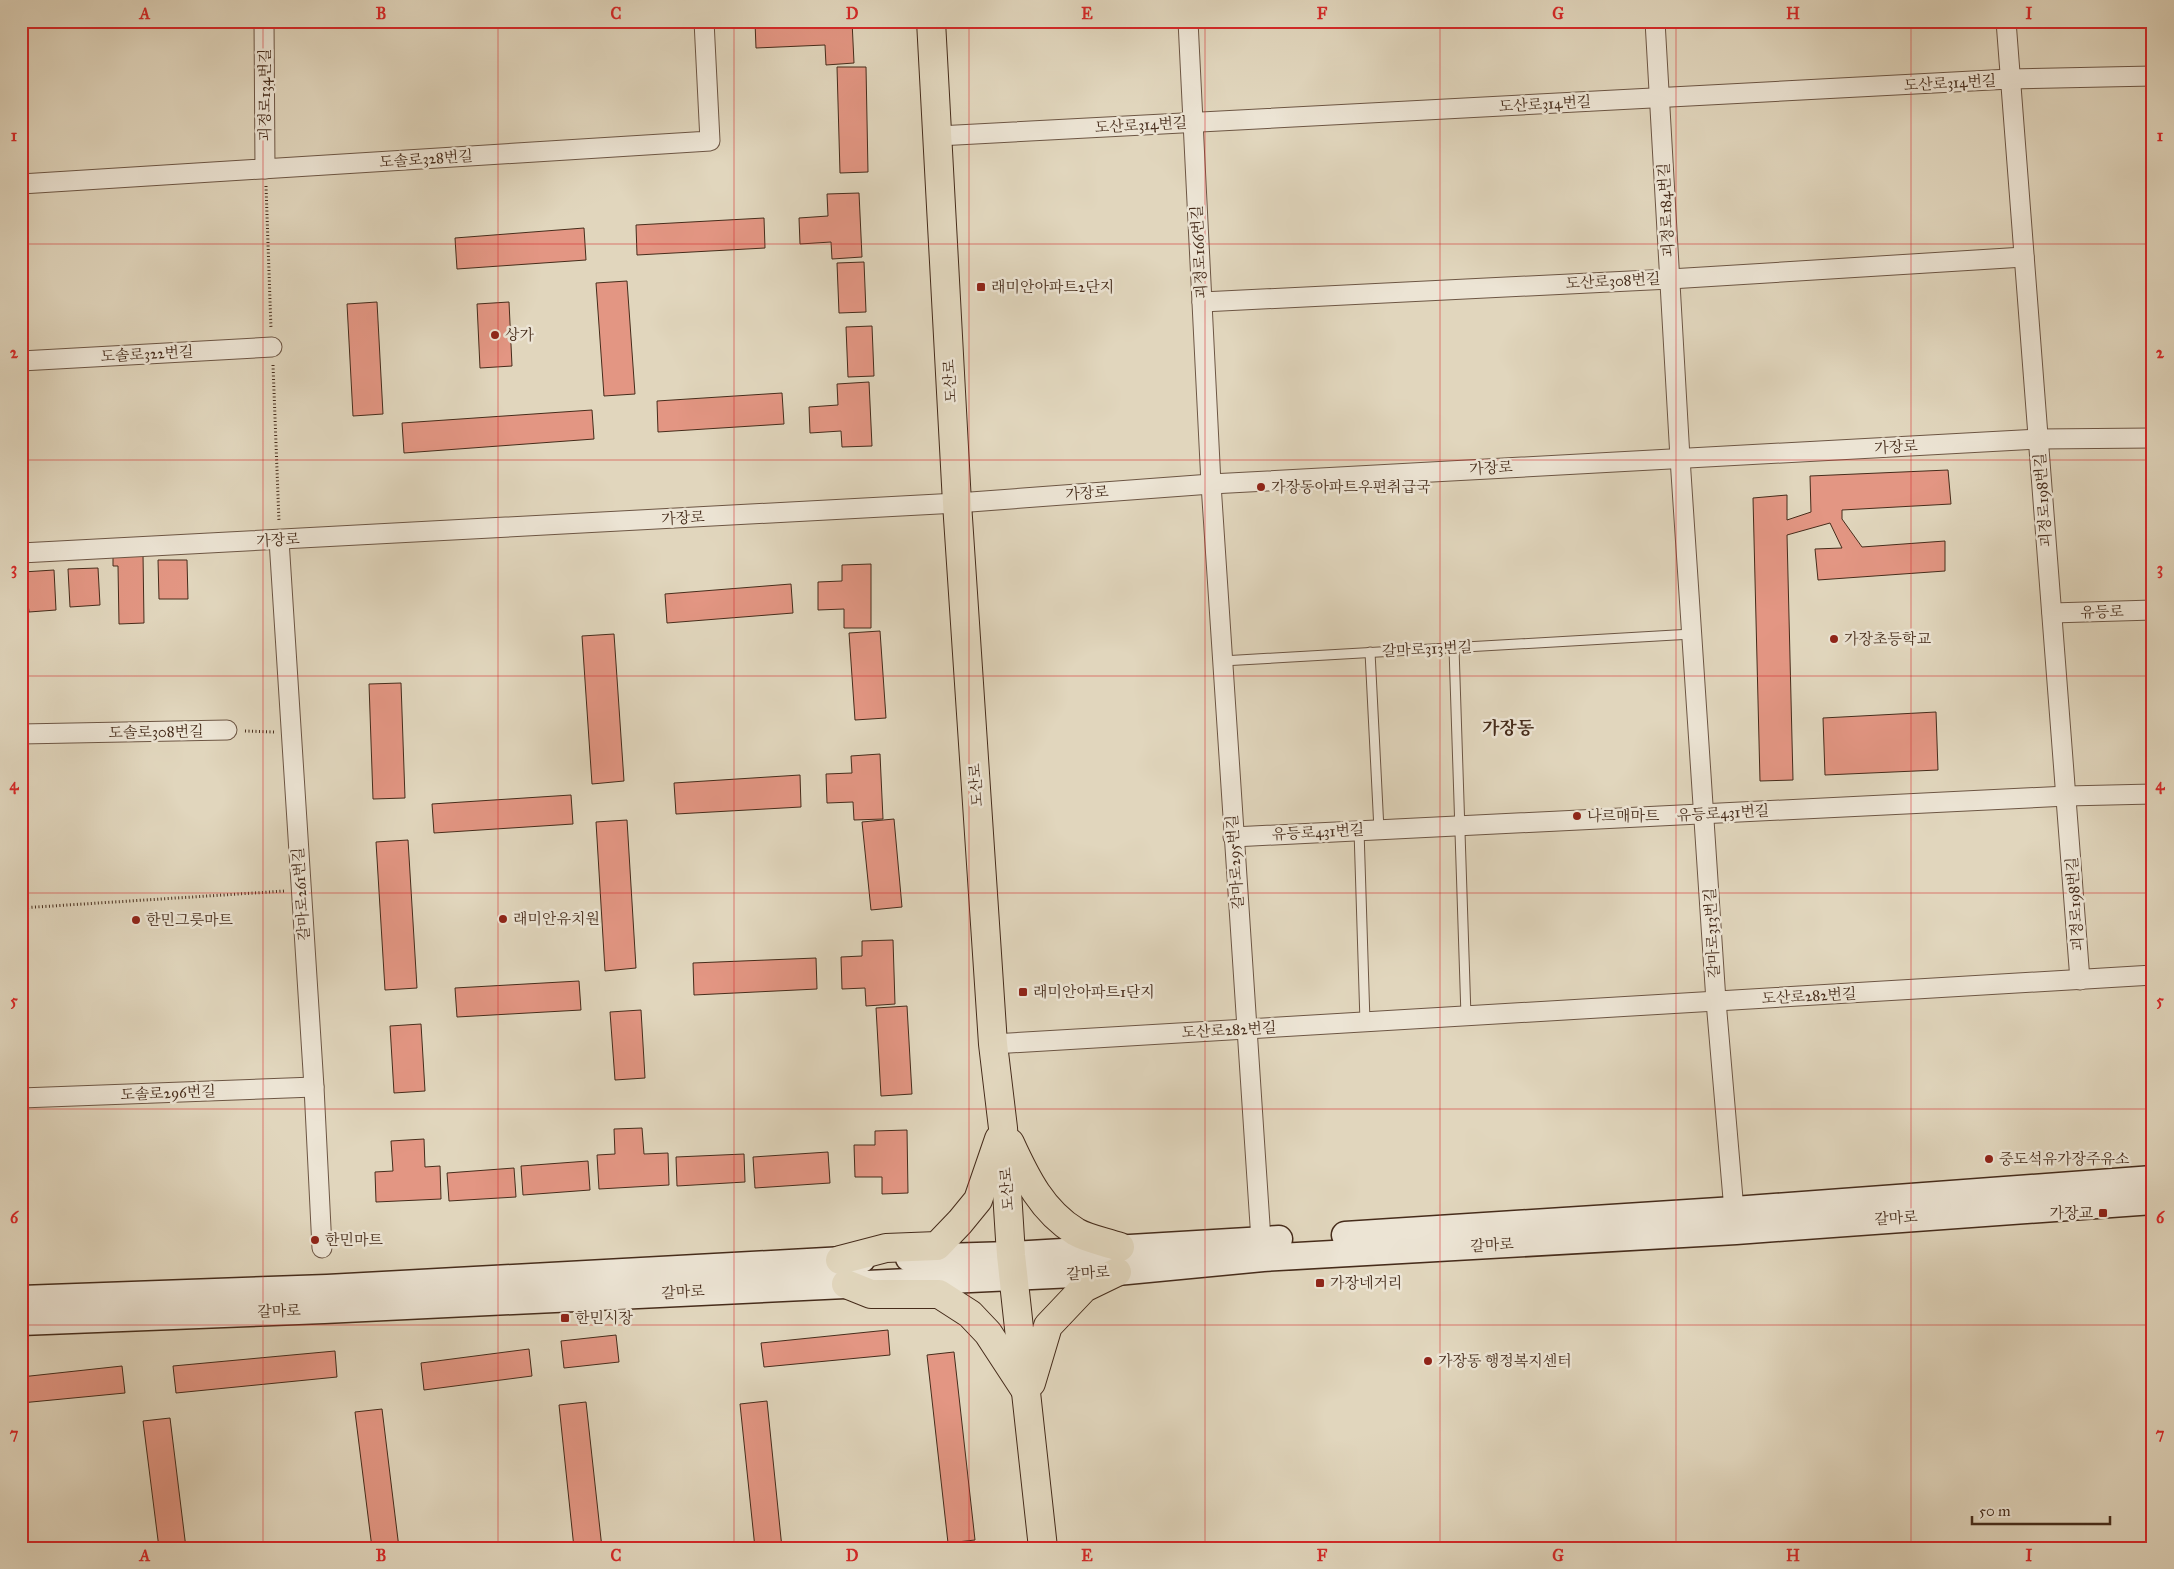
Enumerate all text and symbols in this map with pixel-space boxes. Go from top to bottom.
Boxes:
text: A [139,4,151,23]
text: B [376,4,386,23]
text: C [611,4,622,23]
text: D [846,4,859,23]
text: E [1081,4,1093,23]
text: F [1317,4,1328,23]
text: G [1552,4,1564,23]
text: H [1786,4,1800,23]
text: I [2026,4,2033,23]
street label: 괴정로134번길 [256,49,274,141]
street label: 도산로314번길 [1903,72,1997,94]
street label: 도산로314번길 [1498,93,1592,115]
street label: 도산로314번길 [1094,114,1188,136]
text: 1 [11,126,18,145]
text: 1 [2157,126,2164,145]
street label: 도솔로328번길 [379,147,473,171]
street label: 괴정로184번길 [1655,162,1677,258]
street label: 괴정로166번길 [1188,205,1210,299]
street label: 도산로308번길 [1565,270,1661,292]
place label: 래미안아파트2단지 [991,278,1114,296]
marker: 래미안아파트2단지 [975,281,987,293]
place label: 상가 [505,326,534,344]
marker: 상가 [489,329,501,341]
text: 2 [10,343,19,362]
street label: 도솔로322번길 [100,343,194,365]
text: 2 [2156,343,2165,362]
street label: 도산로 [940,358,960,403]
street label: 가장로 [1874,437,1919,457]
street label: 괴정로198번길 [2031,452,2055,548]
street label: 가장로 [1469,458,1514,478]
place label: 가장동아파트우편취급국 [1271,478,1431,496]
marker: 가장동아파트우편취급국 [1255,481,1267,493]
street label: 가장로 [1065,482,1110,503]
street label: 가장로 [661,508,706,528]
street label: 가장로 [256,530,301,550]
text: 3 [11,559,17,579]
text: 3 [2157,559,2163,579]
street label: 유등로 [2080,602,2125,622]
place label: 가장초등학교 [1844,630,1931,648]
marker: 가장초등학교 [1828,633,1840,645]
street label: 갈마로313번길 [1381,638,1473,660]
district label: 가장동 [1482,717,1535,739]
street label: 도솔로308번길 [108,722,204,742]
street label: 도산로 [965,762,986,807]
text: 4 [10,775,20,795]
text: 4 [2156,775,2166,795]
street label: 유등로431번길 [1676,802,1770,824]
place label: 나르매마트 [1587,807,1660,825]
marker: 나르매마트 [1571,810,1583,822]
street label: 갈마로295번길 [1223,814,1247,910]
street label: 유등로431번길 [1271,821,1365,843]
street label: 갈마로261번길 [289,847,313,941]
street label: 괴정로198번길 [2063,856,2087,952]
street label: 갈마로313번길 [1701,887,1723,979]
place label: 래미안유치원 [513,910,600,928]
place label: 한민그릇마트 [146,911,233,929]
marker: 래미안유치원 [497,913,509,925]
marker: 한민그릇마트 [130,914,142,926]
place label: 래미안아파트1단지 [1033,983,1155,1001]
street label: 도산로282번길 [1761,985,1857,1007]
marker: 래미안아파트1단지 [1017,986,1029,998]
text: 5 [10,991,18,1010]
text: 5 [2156,991,2164,1010]
street label: 도산로282번길 [1181,1019,1277,1041]
street label: 도솔로296번길 [120,1082,216,1104]
place label: 중도석유가장주유소 [1999,1150,2130,1168]
marker: 중도석유가장주유소 [1983,1153,1995,1165]
street label: 도산로 [996,1166,1017,1211]
place label: 가장교 [2050,1204,2093,1222]
street label: 갈마로 [1874,1207,1919,1228]
marker: 가장교 [2097,1207,2109,1219]
text: 6 [10,1208,19,1227]
text: 6 [2156,1208,2165,1227]
place label: 한민마트 [325,1231,383,1249]
marker: 한민마트 [309,1234,321,1246]
street label: 갈마로 [1470,1235,1515,1255]
street label: 갈마로 [1066,1263,1111,1283]
place label: 가장네거리 [1330,1274,1402,1292]
marker: 가장네거리 [1314,1277,1326,1289]
street label: 갈마로 [661,1282,706,1302]
street label: 갈마로 [257,1301,302,1321]
place label: 한민시장 [575,1309,633,1327]
marker: 한민시장 [559,1312,571,1324]
place label: 가장동 행정복지센터 [1438,1352,1572,1370]
marker: 가장동 행정복지센터 [1422,1355,1434,1367]
text: 7 [10,1424,19,1443]
text: 7 [2156,1424,2165,1443]
scale bar [1972,1494,2109,1526]
text: 50 m [1979,1502,2011,1520]
text: A [139,1546,151,1565]
text: B [376,1546,386,1565]
text: C [611,1546,622,1565]
text: D [846,1546,859,1565]
text: E [1081,1546,1093,1565]
text: F [1317,1546,1328,1565]
text: G [1552,1546,1564,1565]
text: H [1786,1546,1800,1565]
text: I [2026,1546,2033,1565]

